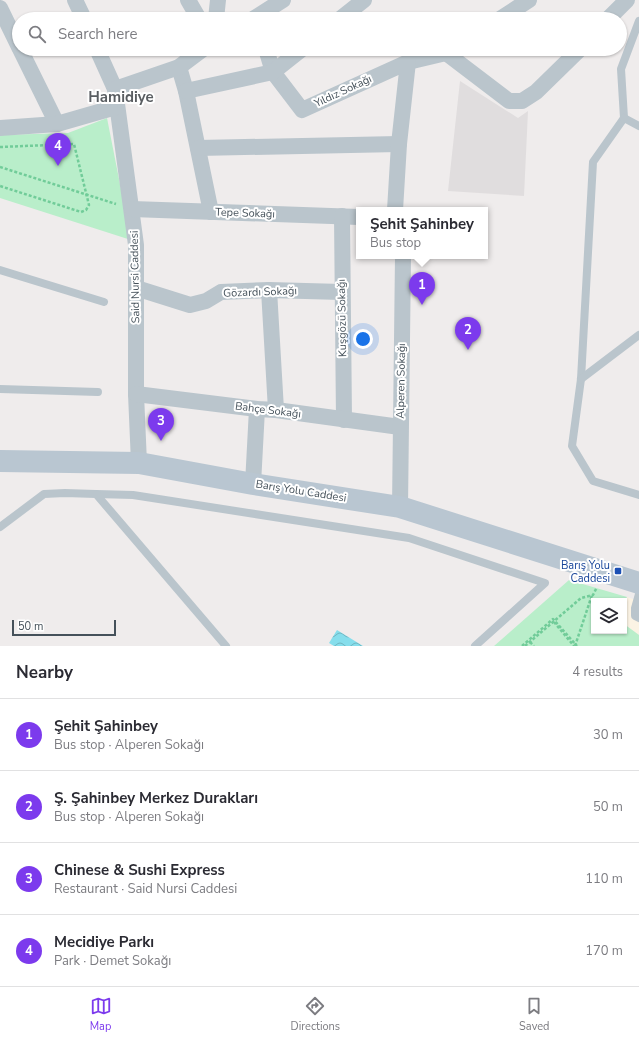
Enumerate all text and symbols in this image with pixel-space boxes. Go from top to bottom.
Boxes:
search box [12,12,627,56]
icon: search [26,23,48,45]
text: Search here [58,24,138,44]
street label: Yıldız Sokağı [311,71,374,111]
district label: Hamidiye [88,87,154,107]
pin: 4 [45,133,71,166]
street label: Tepe Sokağı [215,204,275,222]
popup [356,207,488,259]
text: Şehit Şahinbey [370,214,474,234]
street label: Said Nursi Caddesi [127,230,143,324]
text: Bus stop [370,234,421,252]
pin: 1 [409,272,435,305]
street label: Kuşgözü Sokağı [334,279,350,357]
street label: Gözardı Sokağı [223,283,297,301]
pin: 2 [455,317,481,350]
your location [353,329,373,349]
street label: Alperen Sokağı [393,343,409,419]
street label: Bahçe Sokağı [234,399,302,421]
pin: 3 [148,408,174,441]
street label: Barış Yolu Caddesi [255,476,347,506]
place label: Barış Yolu Caddesi [561,558,610,586]
marker: Barış Yolu Caddesi [613,566,623,576]
map controls [591,598,627,634]
button: layers [591,598,627,634]
scale bar [12,618,116,637]
text: 50 m [18,619,43,634]
text: Nearby [16,661,73,684]
text: 4 results [572,663,623,681]
text: Şehit Şahinbey [54,716,158,736]
text: 1 [25,726,33,744]
text: 30 m [593,726,623,744]
text: Bus stop · Alperen Sokağı [54,736,204,754]
text: Ş. Şahinbey Merkez Durakları [54,788,258,808]
text: 2 [25,798,33,816]
text: 50 m [593,798,623,816]
text: Bus stop · Alperen Sokağı [54,808,204,826]
text: Chinese & Sushi Express [54,860,225,880]
text: 3 [25,870,33,888]
text: 110 m [585,870,623,888]
text: Restaurant · Said Nursi Caddesi [54,880,237,898]
text: Mecidiye Parkı [54,932,154,952]
text: 4 [25,942,33,960]
text: 170 m [585,942,623,960]
text: Park · Demet Sokağı [54,952,171,970]
tab: Map [90,995,112,1034]
tab: Directions [291,995,340,1034]
tab: Saved [519,995,549,1034]

